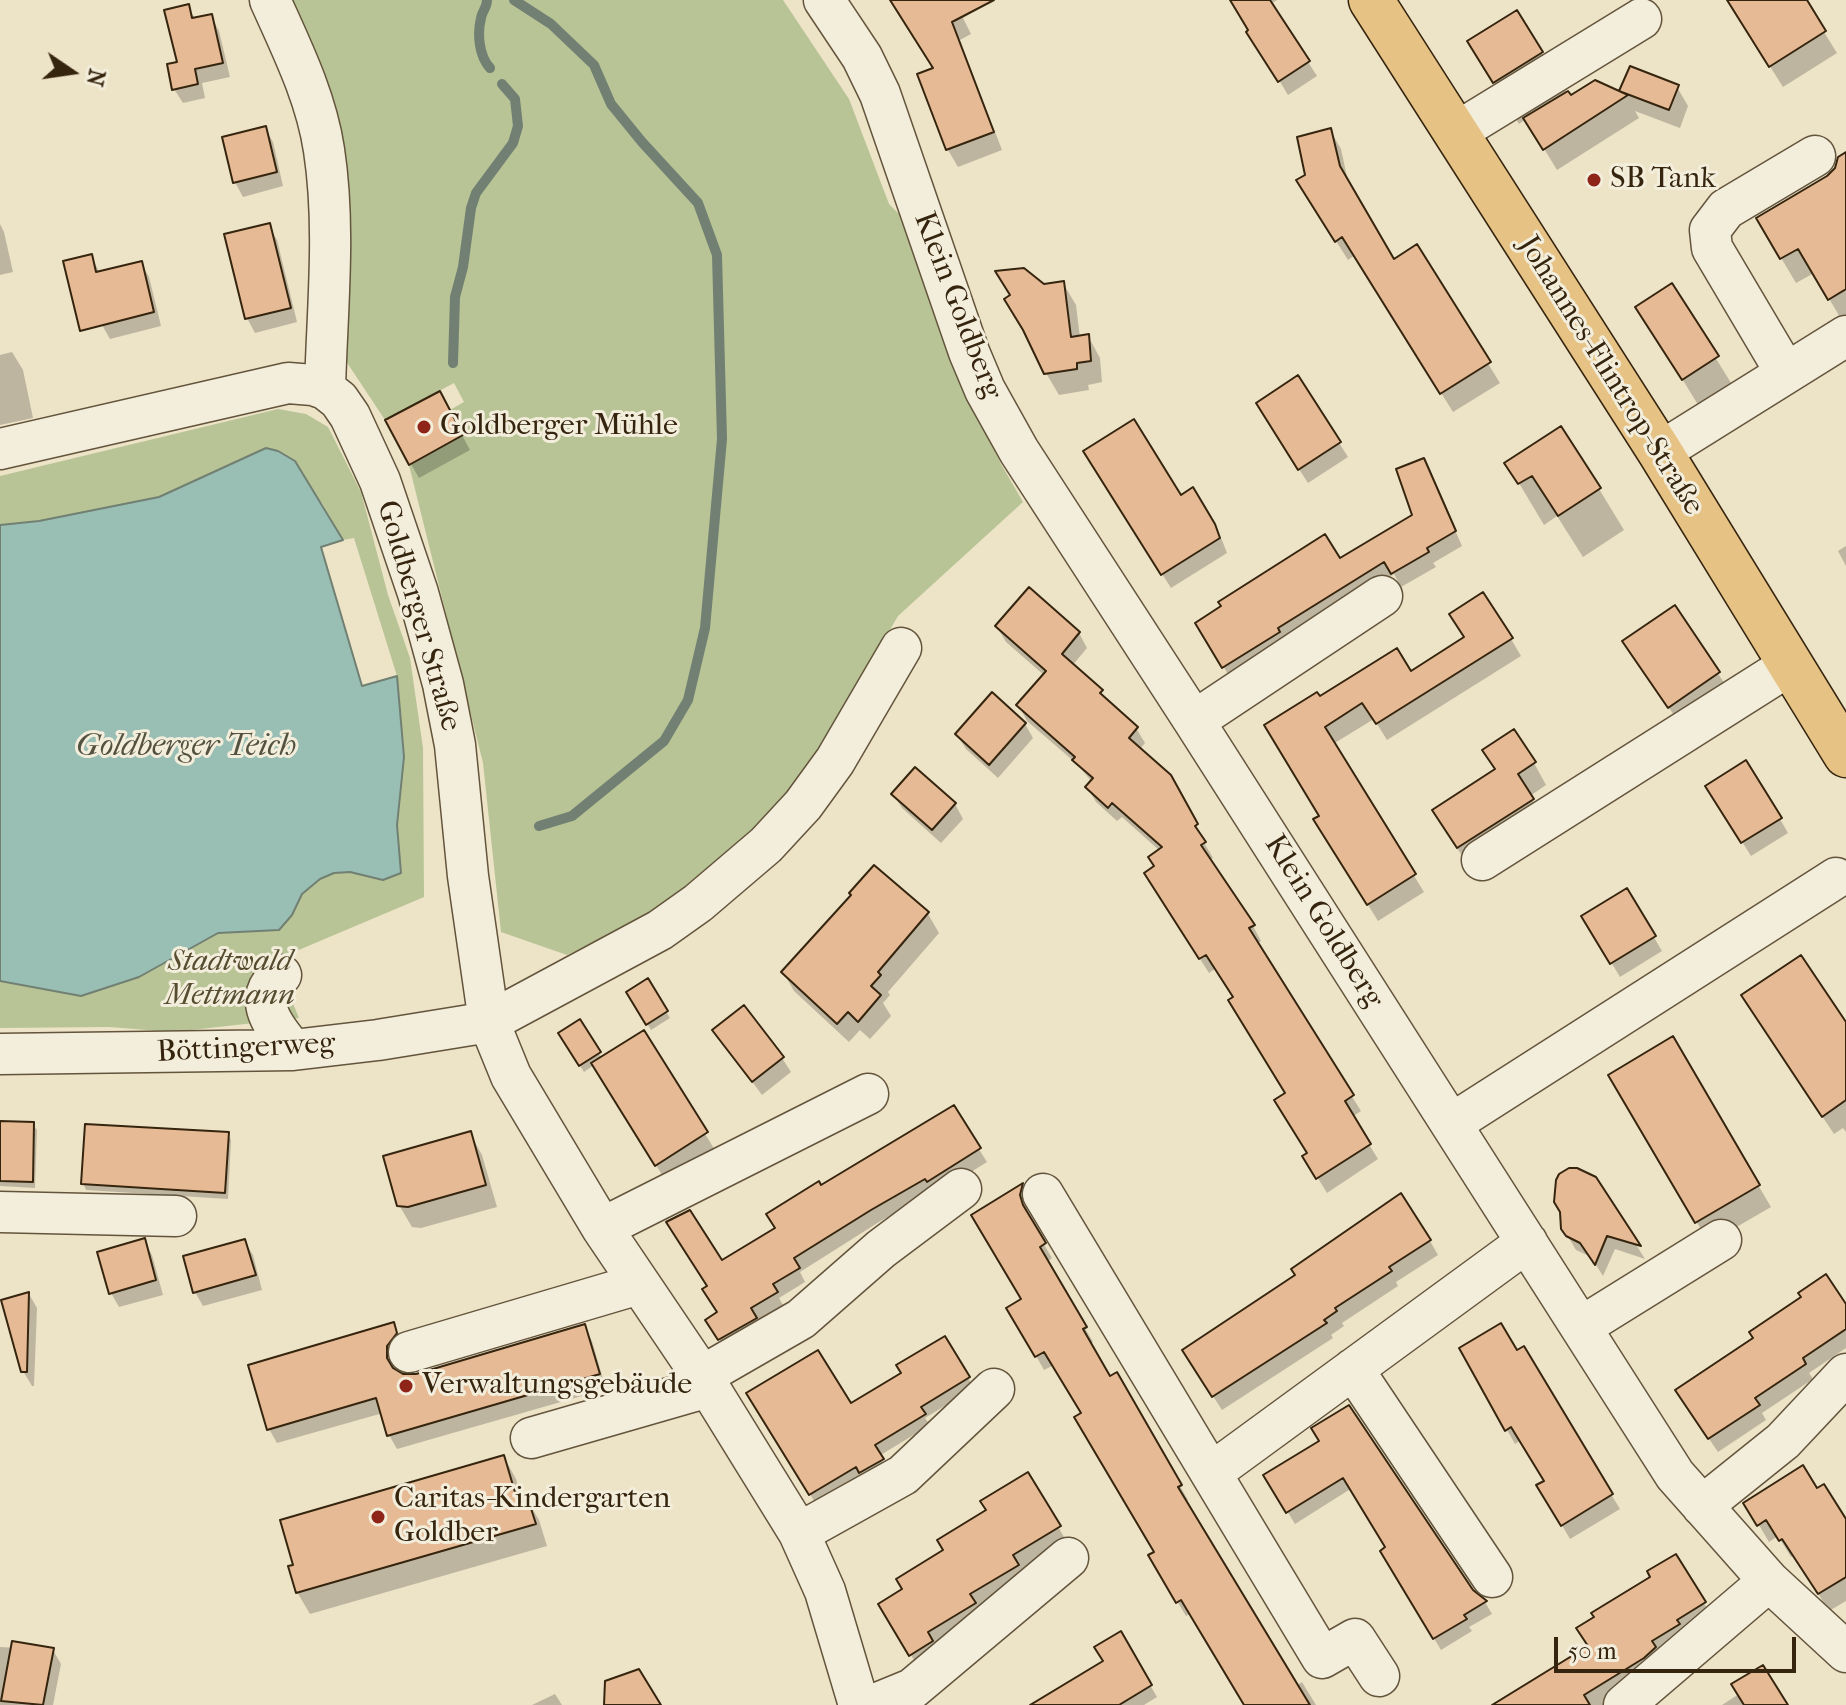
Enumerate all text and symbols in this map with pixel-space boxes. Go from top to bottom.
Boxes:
north arrow [32,32,112,112]
text: N [81,66,110,88]
place label: SB Tank [1610,162,1716,198]
marker: SB Tank [1585,171,1603,189]
street label: Klein Goldberg [905,207,1009,405]
street label: Johannes-Flintrop-Straße [1509,230,1711,522]
place label: Goldberger Mühle [440,409,678,445]
marker: Goldberger Mühle [415,418,433,436]
street label: Goldberger Straße [368,497,468,735]
water label: Goldberger Teich [76,728,296,766]
street label: Klein Goldberg [1255,829,1391,1015]
park label: Stadtwald Mettmann [165,945,295,1016]
street label: Böttingerweg [156,1026,336,1072]
place label: Verwaltungsgebäude [422,1368,692,1404]
marker: Verwaltungsgebäude [397,1377,415,1395]
place label: Caritas-Kindergarten Goldber [394,1482,671,1552]
marker: Caritas-Kindergarten Goldber [369,1508,387,1526]
scale bar [1558,1621,1800,1671]
text: 50 m [1568,1637,1617,1665]

